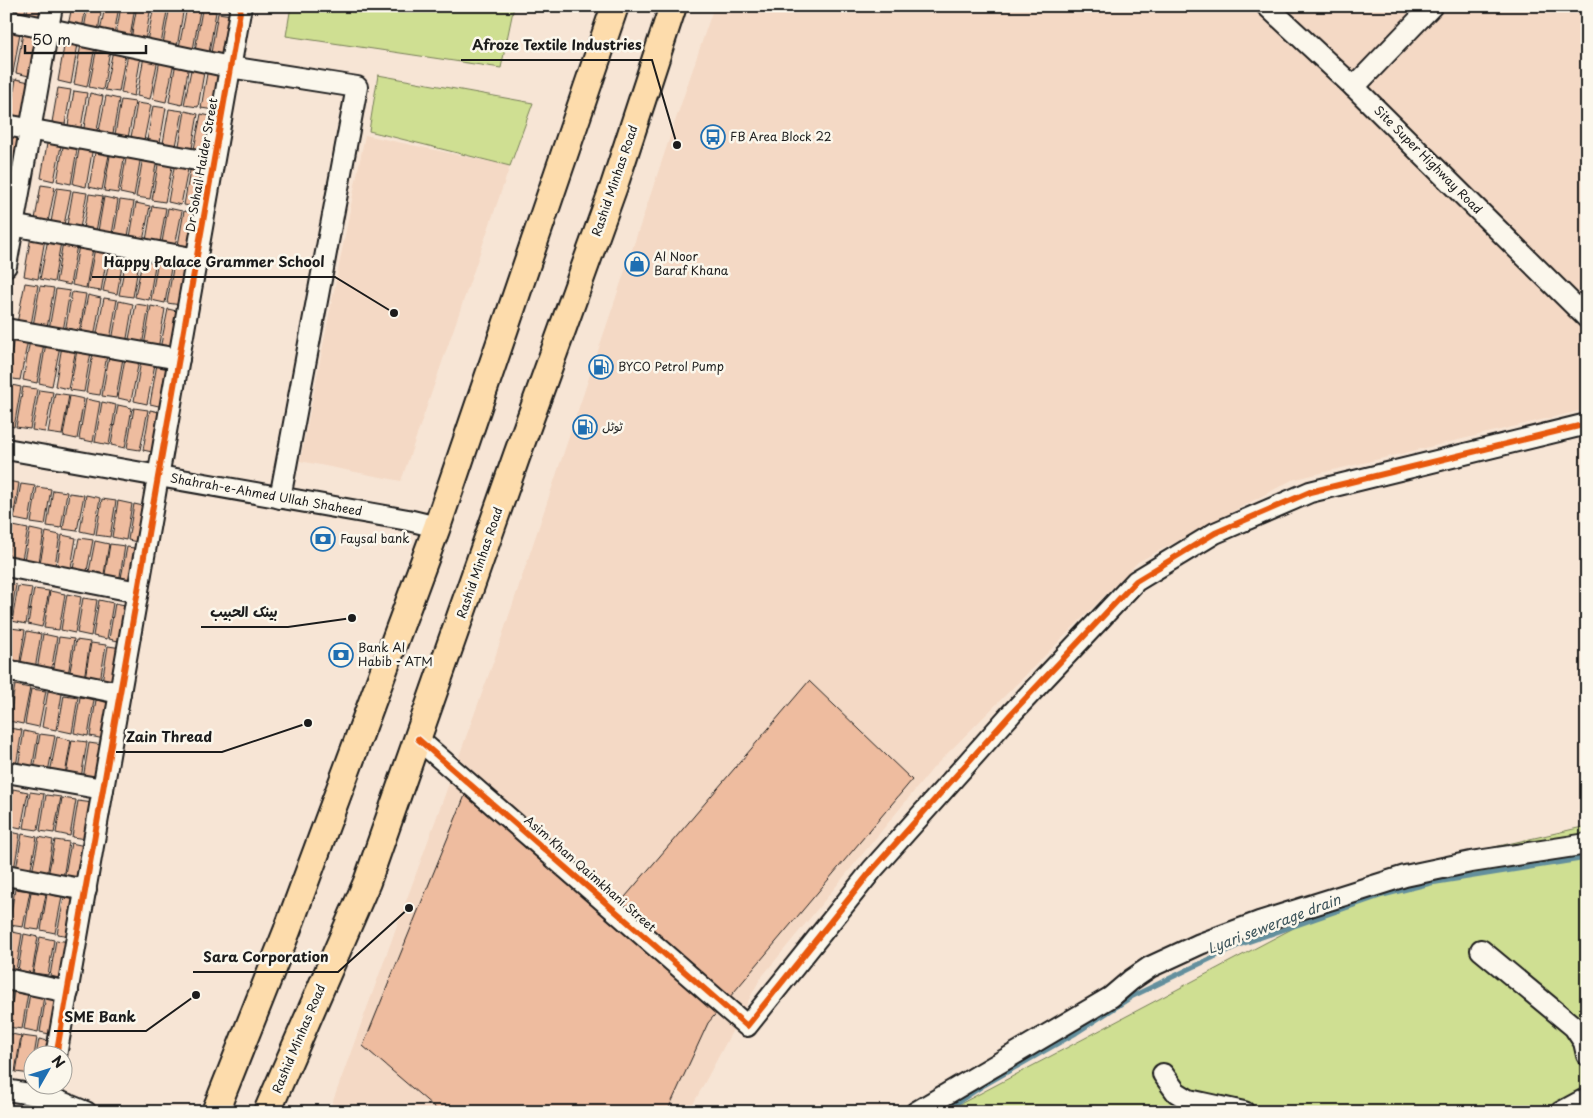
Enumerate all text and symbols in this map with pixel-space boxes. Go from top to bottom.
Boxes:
scale bar [25,22,146,54]
text: 50 m [32,27,71,50]
callout: Afroze Textile Industries [461,31,652,60]
text: Afroze Textile Industries [472,34,642,55]
street label: Dr Sohail Haider Street [180,96,222,233]
street label: Site Super Highway Road [1371,101,1487,217]
street label: Rashid Minhas Road [587,122,642,239]
bus stop icon: FB Area Block 22 [700,124,726,150]
place label: FB Area Block 22 [730,127,832,145]
place label: Al Noor Baraf Khana [654,247,729,279]
callout: Happy Palace Grammer School [92,248,335,277]
text: Happy Palace Grammer School [103,251,325,272]
shop icon: Al Noor Baraf Khana [624,251,650,277]
fuel station icon: BYCO Petrol Pump [588,354,614,380]
place label: BYCO Petrol Pump [618,357,724,375]
fuel station icon: ٹوٹل [572,414,598,440]
place label: ٹوٹل [602,417,623,435]
street label: Shahrah-e-Ahmed Ullah Shaheed [169,468,364,520]
street label: Rashid Minhas Road [452,504,507,621]
bank icon: Faysal bank [310,526,336,552]
place label: Faysal bank [340,529,410,547]
callout: بينک الحبيب [201,598,288,627]
text: بينک الحبيب [210,601,278,622]
place label: Bank Al Habib - ATM [358,638,433,670]
bank icon: Bank Al Habib - ATM [328,642,354,668]
callout: Zain Thread [116,723,222,752]
text: Zain Thread [126,726,212,747]
street label: Asim Khan Qaimkhani Street [521,811,661,936]
water label: Lyari sewerage drain [1204,888,1344,959]
callout: Sara Corporation [193,943,338,972]
text: Sara Corporation [203,946,329,967]
street label: Rashid Minhas Road [267,981,329,1096]
callout: SME Bank [54,1002,146,1031]
text: SME Bank [64,1006,137,1027]
north arrow [22,1046,72,1096]
text: N [47,1051,70,1072]

